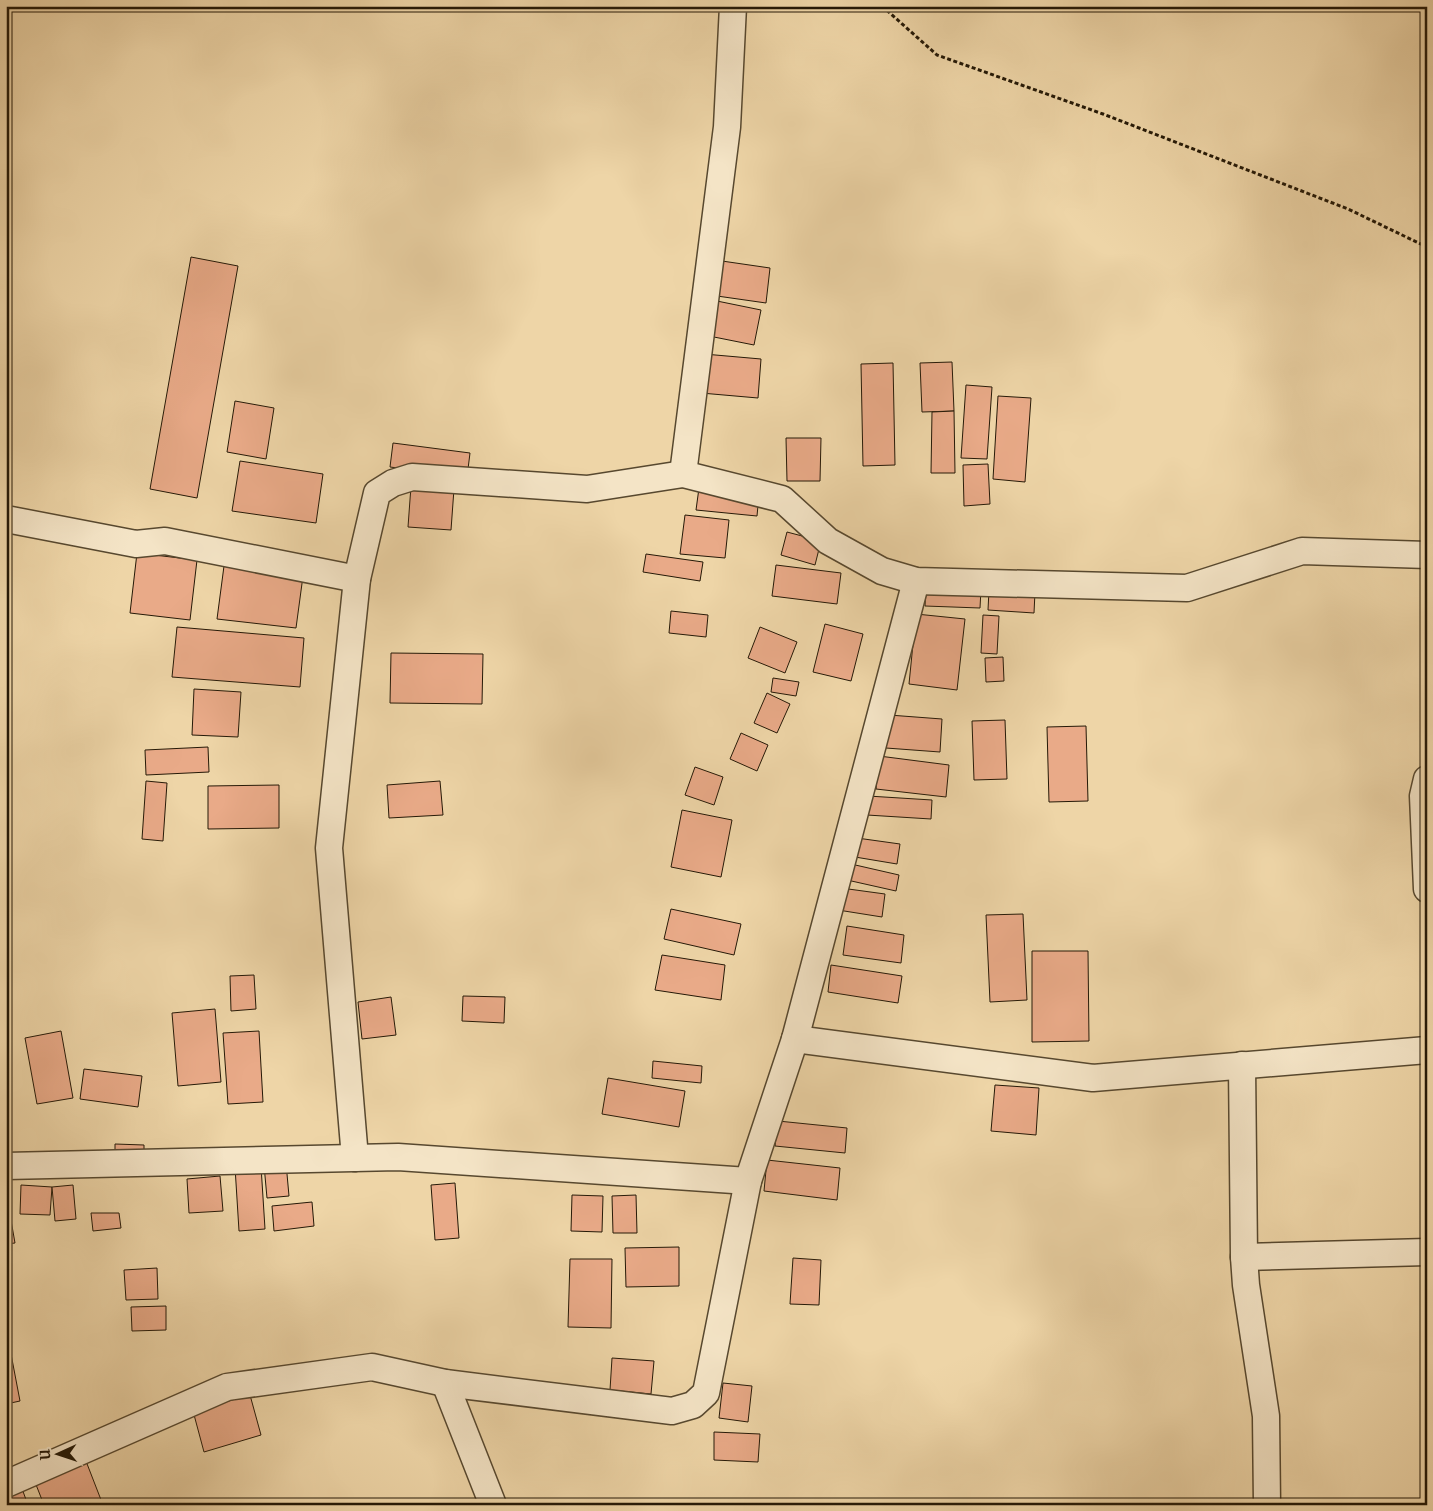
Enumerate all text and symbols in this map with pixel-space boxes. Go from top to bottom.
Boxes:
north arrow [32,1428,82,1478]
text: U [37,1449,54,1462]

